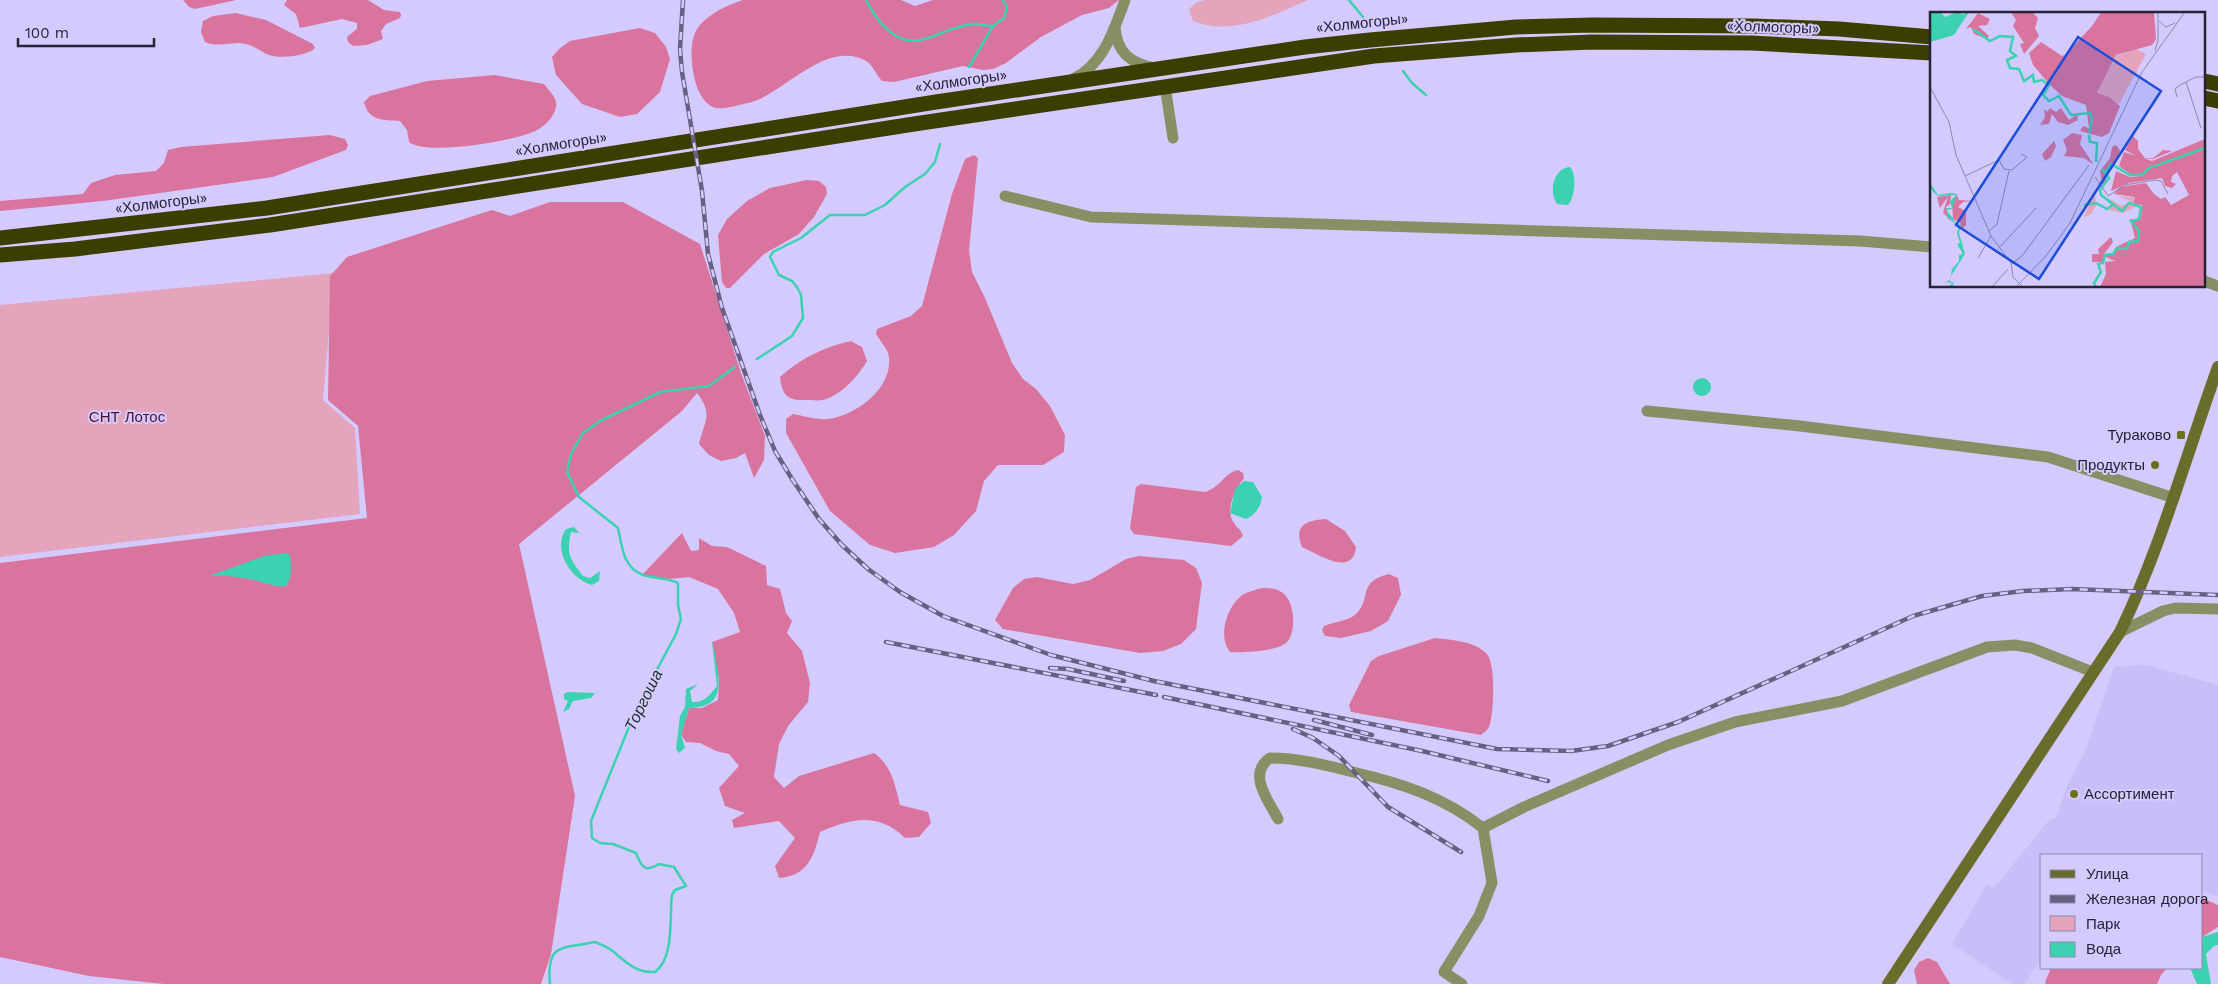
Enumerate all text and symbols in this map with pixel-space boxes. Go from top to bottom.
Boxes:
street label: «Холмогоры» [1315,9,1409,37]
inset map [1930,12,2206,288]
scale bar [18,15,154,47]
street label: «Холмогоры» [1726,16,1820,38]
text: 100 m [25,24,69,42]
street label: «Холмогоры» [914,66,1008,96]
street label: «Холмогоры» [514,128,608,160]
street label: «Холмогоры» [114,188,208,218]
park label: СНТ Лотос [89,408,166,426]
place label: Тураково [2107,426,2171,444]
marker: Тураково [2175,429,2187,441]
place label: Продукты [2077,456,2145,474]
marker: Продукты [2149,459,2161,471]
water label: Торгоша [620,666,666,734]
place label: Ассортимент [2084,785,2175,803]
marker: Ассортимент [2068,788,2080,800]
legend [2040,854,2203,969]
text: Улица [2086,865,2129,883]
text: Железная дорога [2086,890,2209,908]
text: Парк [2086,915,2120,933]
text: Вода [2086,940,2122,958]

